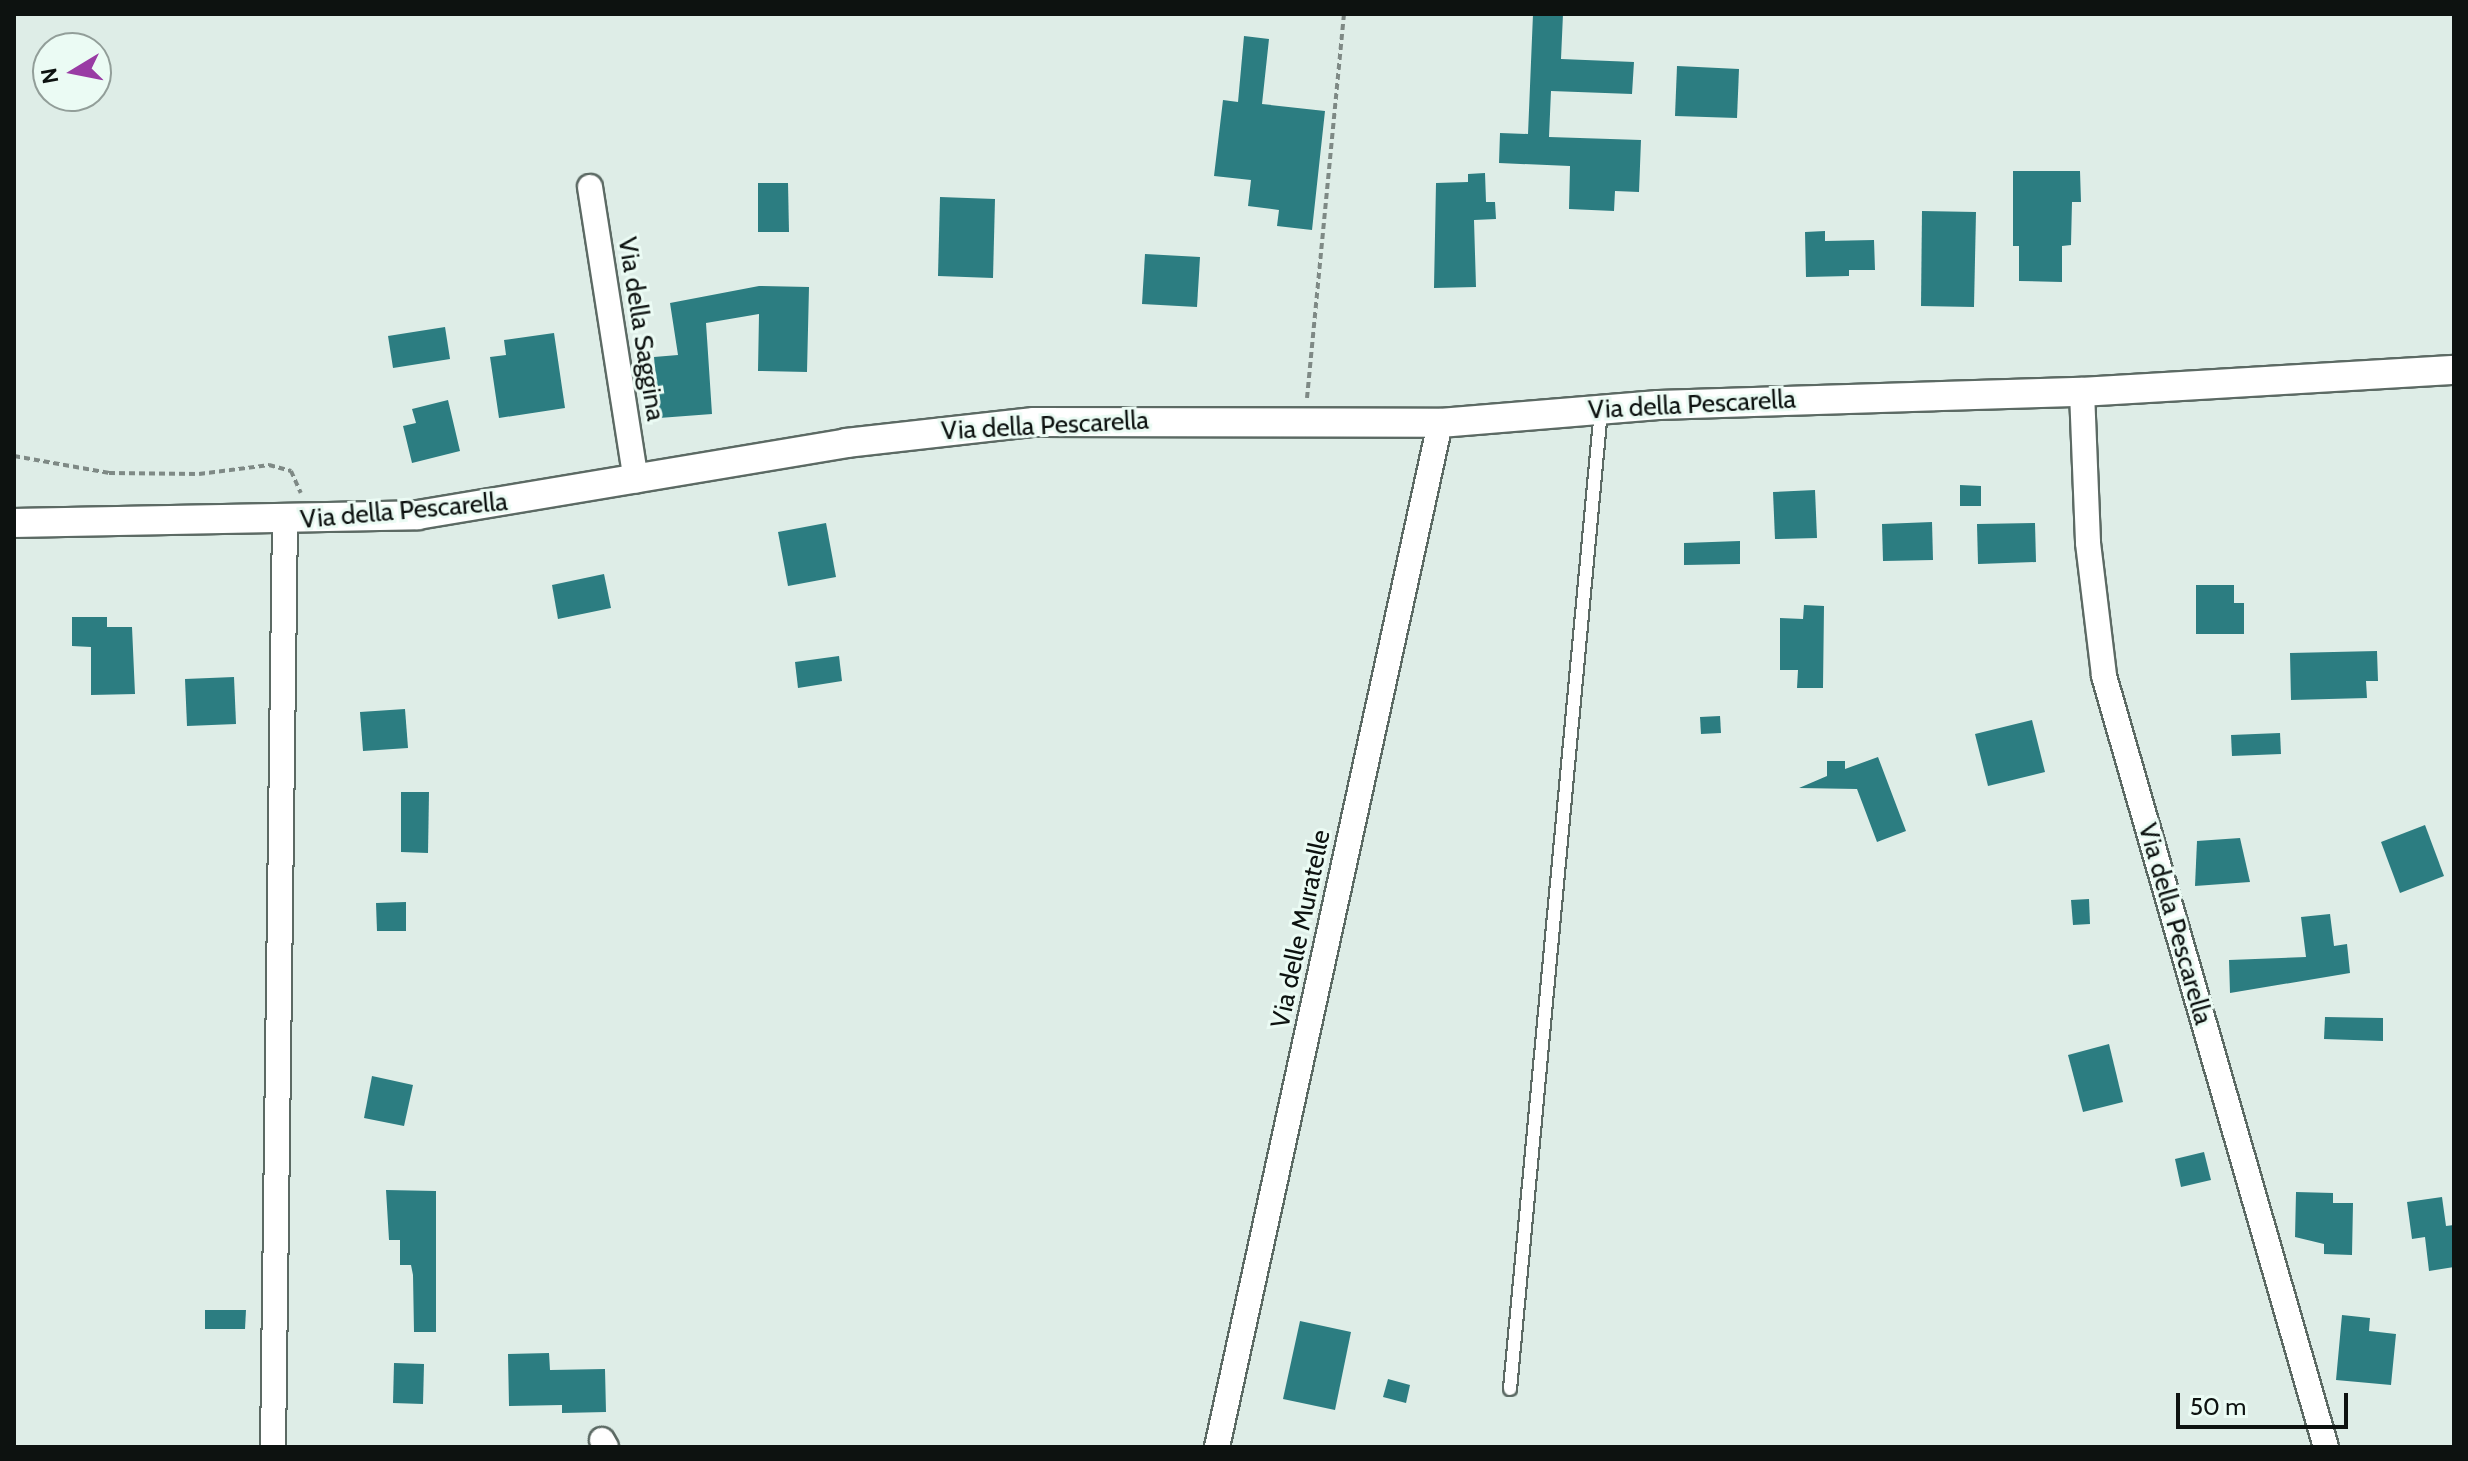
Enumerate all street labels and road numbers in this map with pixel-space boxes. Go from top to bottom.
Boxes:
street label: Via della Saggina [611,235,671,423]
street label: Via della Pescarella [1587,384,1797,426]
street label: Via della Pescarella [940,405,1150,447]
street label: Via della Pescarella [299,486,509,536]
street label: Via della Pescarella [2131,820,2219,1028]
street label: Via delle Muratelle [1265,827,1337,1031]

